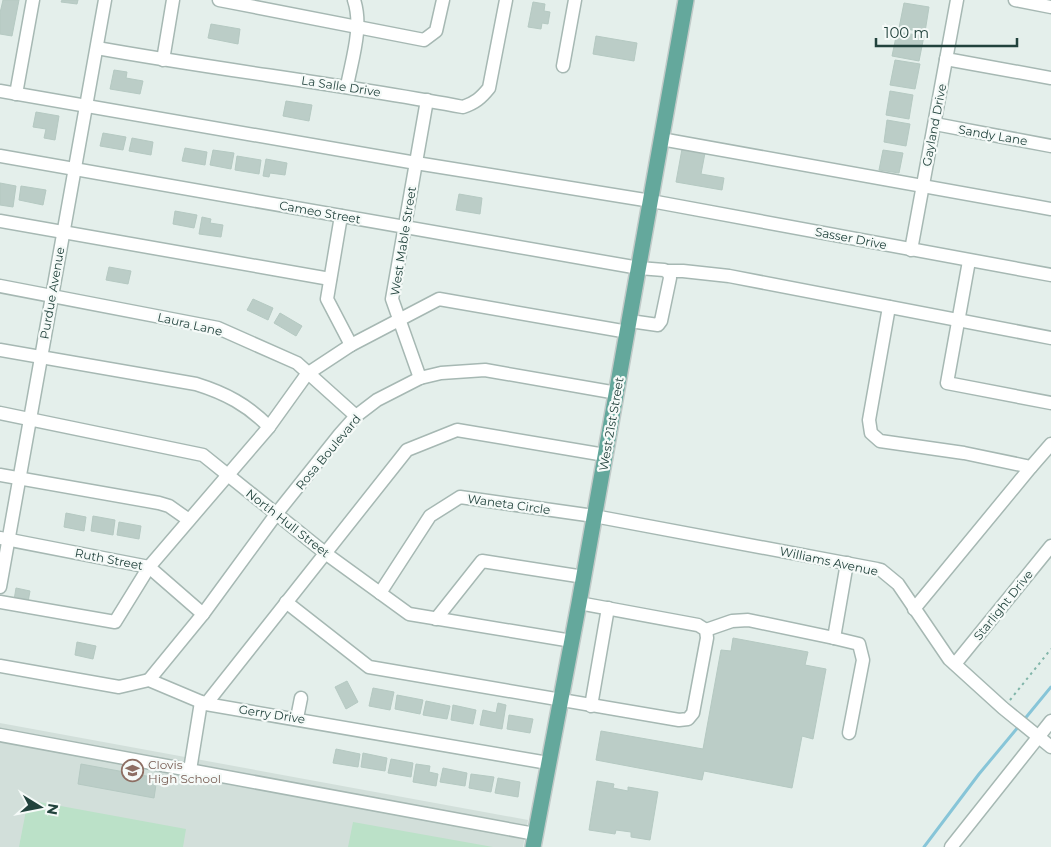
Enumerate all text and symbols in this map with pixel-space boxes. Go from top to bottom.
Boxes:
scale bar [876,15,1017,47]
text: 100 m [884,23,929,42]
street label: La Salle Drive [300,72,382,100]
street label: Gayland Drive [919,82,949,168]
street label: Sandy Lane [957,122,1029,148]
street label: West Mable Street [387,185,419,297]
street label: Cameo Street [278,197,362,227]
street label: Sasser Drive [814,224,888,252]
street label: Purdue Avenue [37,246,67,340]
street label: Laura Lane [156,309,224,339]
street label: West 21st Street [595,376,627,472]
street label: Rosa Boulevard [292,411,364,493]
street label: North Hull Street [243,486,333,560]
street label: Waneta Circle [467,491,551,517]
street label: Williams Avenue [778,543,880,579]
street label: Ruth Street [74,545,144,573]
street label: Starlight Drive [970,567,1036,643]
street label: Gerry Drive [238,701,306,727]
place label: Clovis High School [148,757,221,786]
school or university icon: Clovis High School [120,759,144,783]
north arrow [15,782,65,832]
text: N [43,802,63,816]

